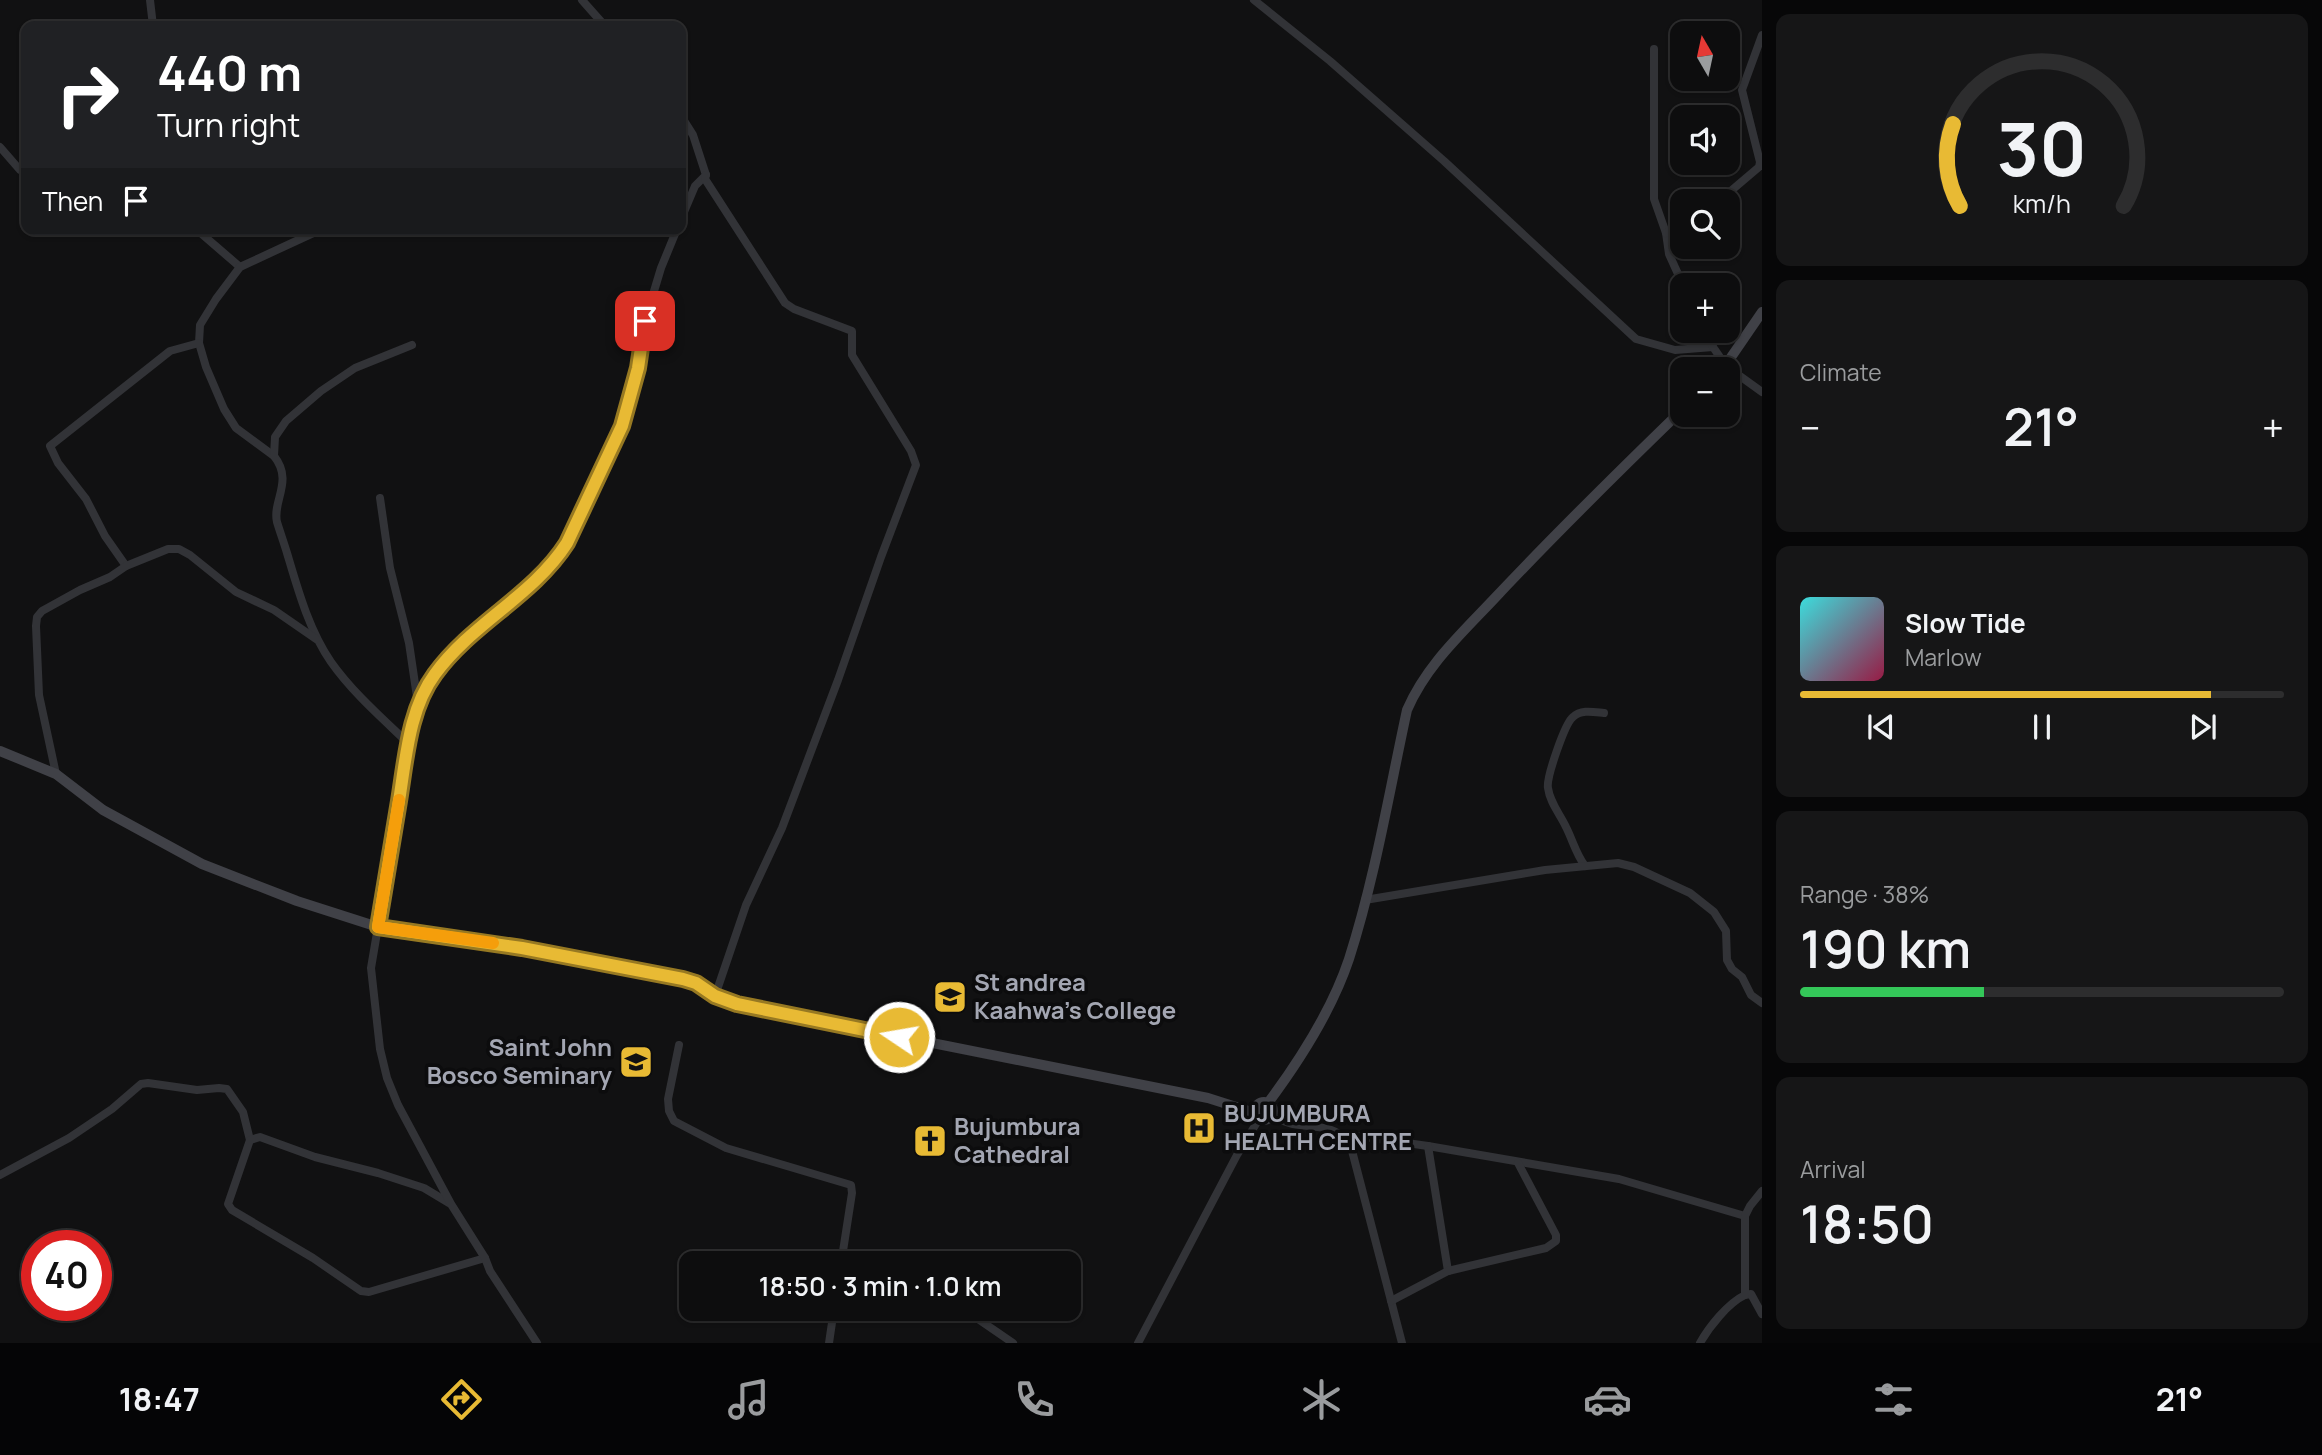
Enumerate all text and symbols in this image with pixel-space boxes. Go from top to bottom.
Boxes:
north arrow [1670,21,1740,91]
map controls [1670,21,1740,427]
text: 440 m [157,39,302,106]
icon: right [42,49,133,140]
text: 30 [1997,98,2087,198]
text: Turn right [157,103,300,147]
button: sound [1670,105,1740,175]
icon: arrive [117,182,155,220]
text: Then [42,183,103,219]
text: km/h [2013,186,2071,221]
button: search [1670,189,1740,259]
button: + [1670,273,1740,343]
pin [615,291,675,351]
icon: arrive [626,302,664,340]
text: Climate [1800,356,1882,388]
button: − [1670,357,1740,427]
text: 21° [2003,391,2079,462]
text: − [1800,401,1821,453]
text: + [2262,401,2284,453]
text: Slow Tide [1905,605,2026,641]
text: Marlow [1905,641,1982,673]
icon: previous [1862,708,1900,746]
icon: pause [2023,708,2061,746]
icon: next [2184,708,2222,746]
text: Range · 38% [1800,878,1929,910]
text: 190 km [1800,913,1971,984]
place label: St andrea Kaahwa's College [974,965,1176,1026]
school or university icon: St andrea Kaahwa's College [931,978,969,1016]
position arrow [862,1000,936,1074]
place label: Saint John Bosco Seminary [427,1030,613,1091]
school or university icon: Saint John Bosco Seminary [617,1043,655,1081]
place label: BUJUMBURA HEALTH CENTRE [1224,1096,1412,1157]
place label: Bujumbura Cathedral [954,1109,1081,1170]
hospital icon: BUJUMBURA HEALTH CENTRE [1180,1109,1218,1147]
church icon: Bujumbura Cathedral [911,1122,949,1160]
text: Arrival [1800,1153,1866,1185]
text: 18:50 [1800,1188,1934,1259]
speed limit sign: 40 [21,1230,112,1321]
text: 18:50 · 3 min · 1.0 km [759,1268,1001,1304]
icon: directions [437,1375,486,1424]
icon: music [724,1375,773,1424]
icon: phone [1010,1375,1059,1424]
icon: climate [1297,1375,1346,1424]
icon: car [1583,1375,1632,1424]
icon: filters [1869,1375,1918,1424]
text: 18:47 [119,1377,200,1421]
text: 21° [2156,1377,2203,1421]

